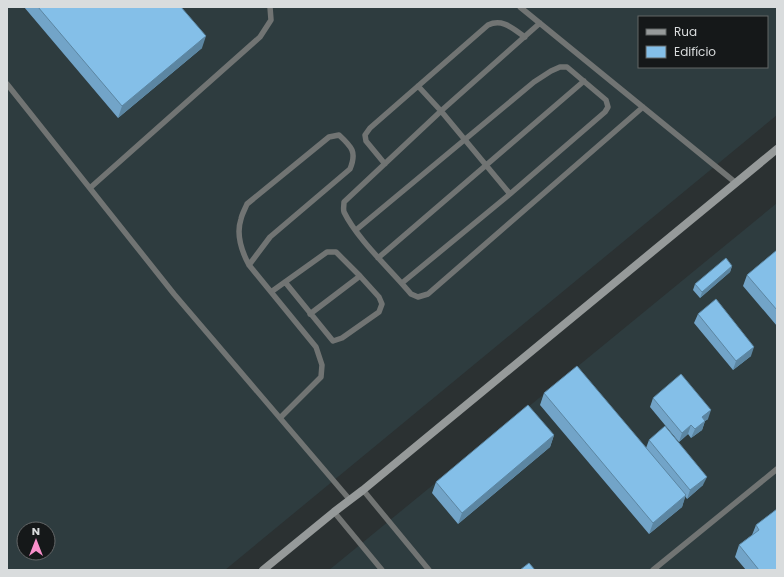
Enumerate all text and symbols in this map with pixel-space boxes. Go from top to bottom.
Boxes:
legend [638,16,768,68]
text: Rua [674,23,697,40]
text: Edifício [674,43,716,60]
north arrow [16,521,56,561]
text: N [32,523,40,539]

